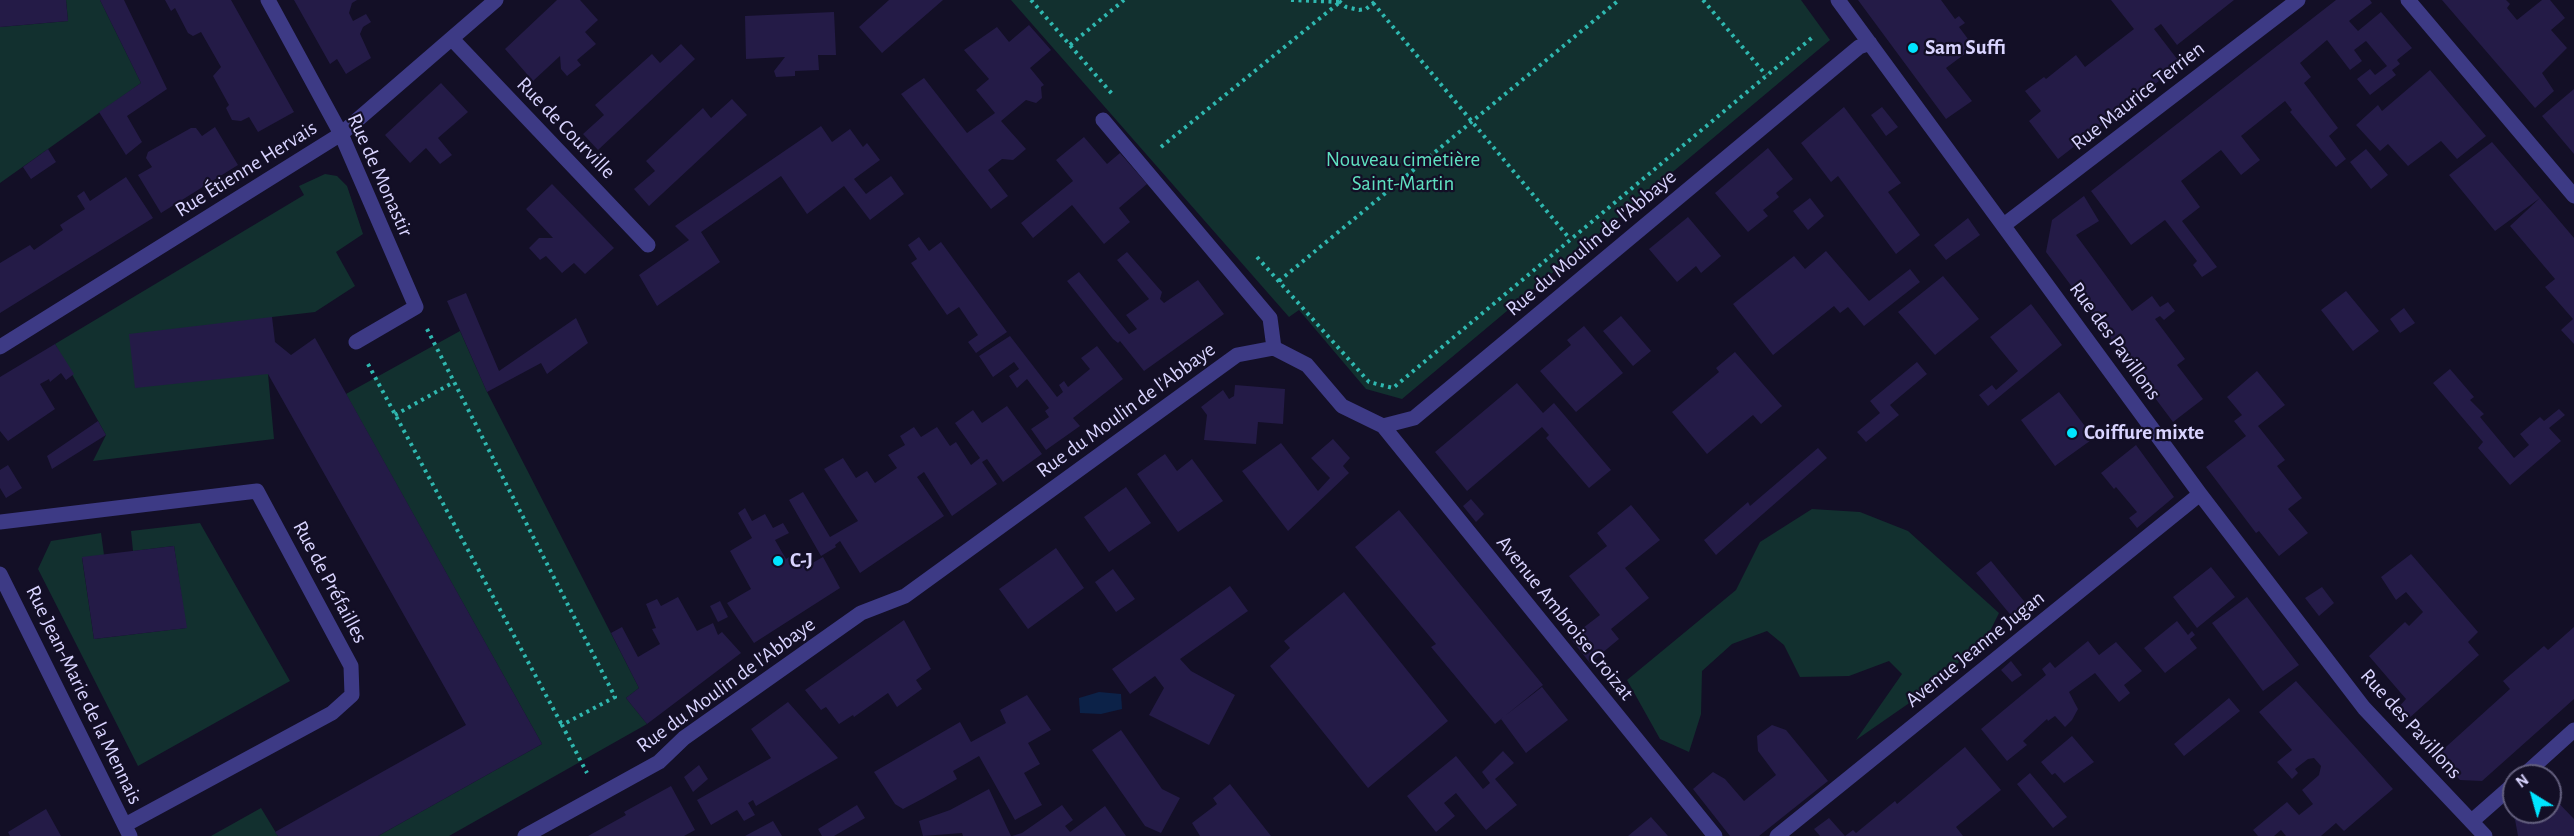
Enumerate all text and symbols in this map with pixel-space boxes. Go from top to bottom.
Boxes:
place label: Sam Suffi [1925,35,2006,61]
street label: Rue Maurice Terrien [2066,36,2210,156]
marker: Sam Suffi [1906,41,1920,55]
street label: Rue de Courville [511,72,621,184]
street label: Rue de Monastir [342,109,418,241]
street label: Rue Étienne Hervais [170,115,322,223]
park label: Nouveau cimetière Saint-Martin [1326,147,1480,197]
street label: Rue du Moulin de l'Abbaye [1501,164,1681,322]
street label: Rue des Pavillons [2064,277,2166,405]
street label: Rue du Moulin de l'Abbaye [1032,337,1220,483]
place label: Coiffure mixte [2084,420,2204,446]
marker: Coiffure mixte [2065,426,2079,440]
street label: Rue de Préfailles [287,517,373,647]
street label: Avenue Ambroise Croizat [1491,531,1639,705]
place label: C-J [790,548,813,574]
marker: C-J [771,554,785,568]
street label: Rue Jean-Marie de la Mennais [20,582,148,808]
street label: Avenue Jeanne Jugan [1900,585,2050,713]
street label: Rue du Moulin de l'Abbaye [632,612,820,758]
street label: Rue des Pavillons [2355,664,2467,784]
north arrow [2502,764,2562,824]
text: N [2513,771,2532,791]

